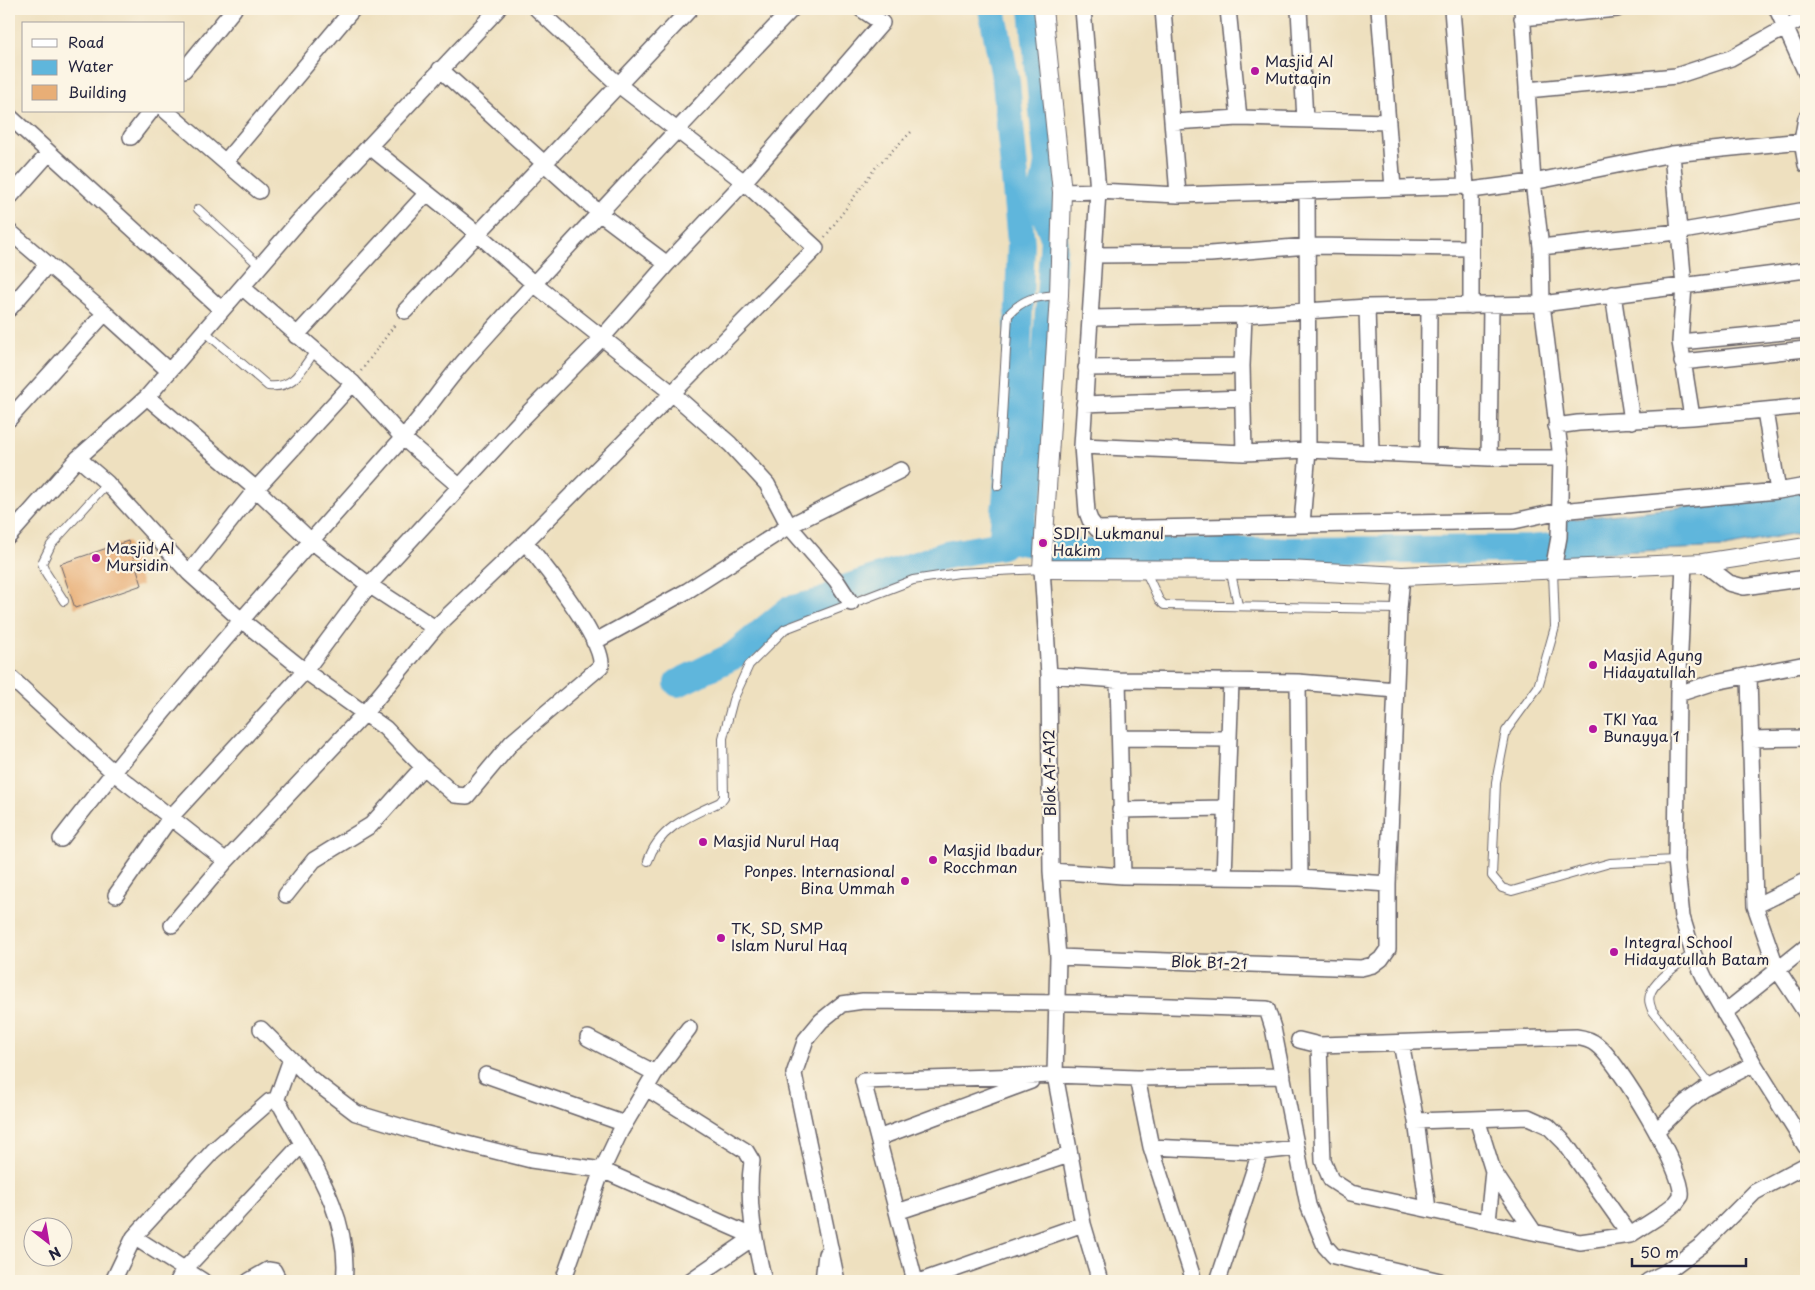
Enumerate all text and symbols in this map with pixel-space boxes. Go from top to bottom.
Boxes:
legend [22,22,185,112]
text: Road [68,30,104,53]
place label: Masjid Al Muttaqin [1265,49,1333,89]
text: Water [68,54,113,77]
marker: Masjid Al Muttaqin [1249,65,1261,77]
text: Building [68,80,127,103]
place label: SDIT Lukmanul Hakim [1053,521,1164,561]
place label: Masjid Al Mursidin [106,536,174,576]
marker: SDIT Lukmanul Hakim [1037,537,1049,549]
marker: Masjid Al Mursidin [90,552,102,564]
place label: Masjid Agung Hidayatullah [1603,643,1703,683]
marker: Masjid Agung Hidayatullah [1587,659,1599,671]
place label: TKI Yaa Bunayya 1 [1603,707,1679,747]
marker: TKI Yaa Bunayya 1 [1587,723,1599,735]
street label: Blok A1-A12 [1036,729,1061,817]
place label: Masjid Nurul Haq [713,829,839,852]
marker: Masjid Nurul Haq [697,836,709,848]
place label: Masjid Ibadur Rocchman [943,838,1042,878]
marker: Masjid Ibadur Rocchman [927,854,939,866]
place label: Ponpes. Internasional Bina Ummah [744,859,895,899]
marker: Ponpes. Internasional Bina Ummah [899,875,911,887]
place label: TK, SD, SMP Islam Nurul Haq [731,916,848,956]
place label: Integral School Hidayatullah Batam [1624,930,1769,970]
marker: TK, SD, SMP Islam Nurul Haq [715,932,727,944]
marker: Integral School Hidayatullah Batam [1608,946,1620,958]
street label: Blok B1-21 [1170,949,1248,974]
north arrow [22,1218,72,1268]
scale bar [1632,1235,1746,1267]
text: 50 m [1640,1240,1679,1263]
text: N [45,1242,65,1265]

